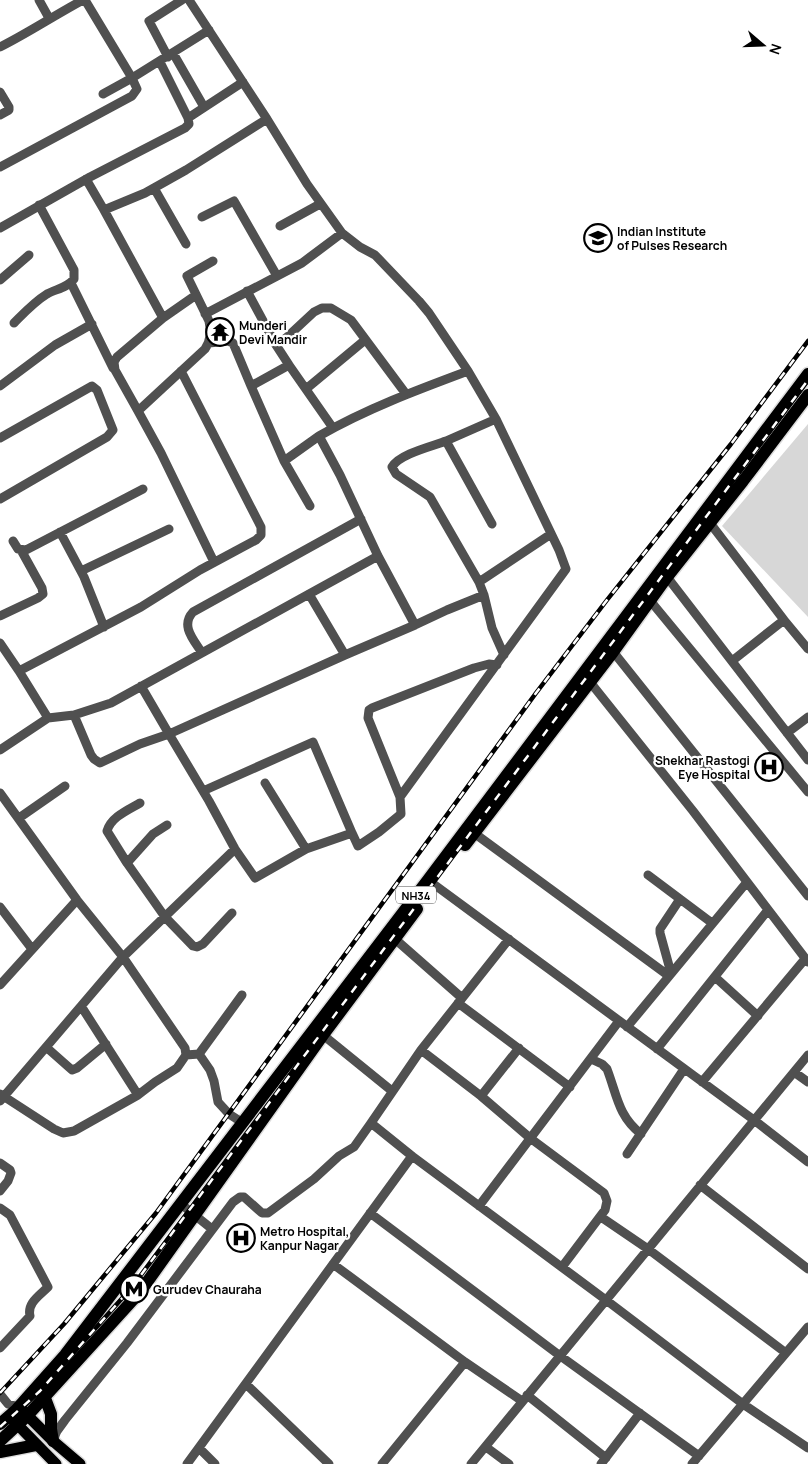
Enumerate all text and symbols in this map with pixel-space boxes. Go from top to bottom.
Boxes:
north arrow [738,20,788,70]
text: N [765,42,786,57]
school or university icon: Indian Institute of Pulses Research [583,223,613,253]
place label: Indian Institute of Pulses Research [617,223,727,254]
temple icon: Munderi Devi Mandir [205,317,235,347]
place label: Munderi Devi Mandir [239,317,307,348]
place label: Shekhar Rastogi Eye Hospital [655,752,750,783]
hospital icon: Shekhar Rastogi Eye Hospital [754,752,784,782]
road number: NH34 [396,886,436,904]
hospital icon: Metro Hospital, Kanpur Nagar [226,1223,256,1253]
place label: Metro Hospital, Kanpur Nagar [260,1223,349,1254]
metro station icon: Gurudev Chauraha [119,1274,149,1304]
place label: Gurudev Chauraha [153,1281,262,1298]

